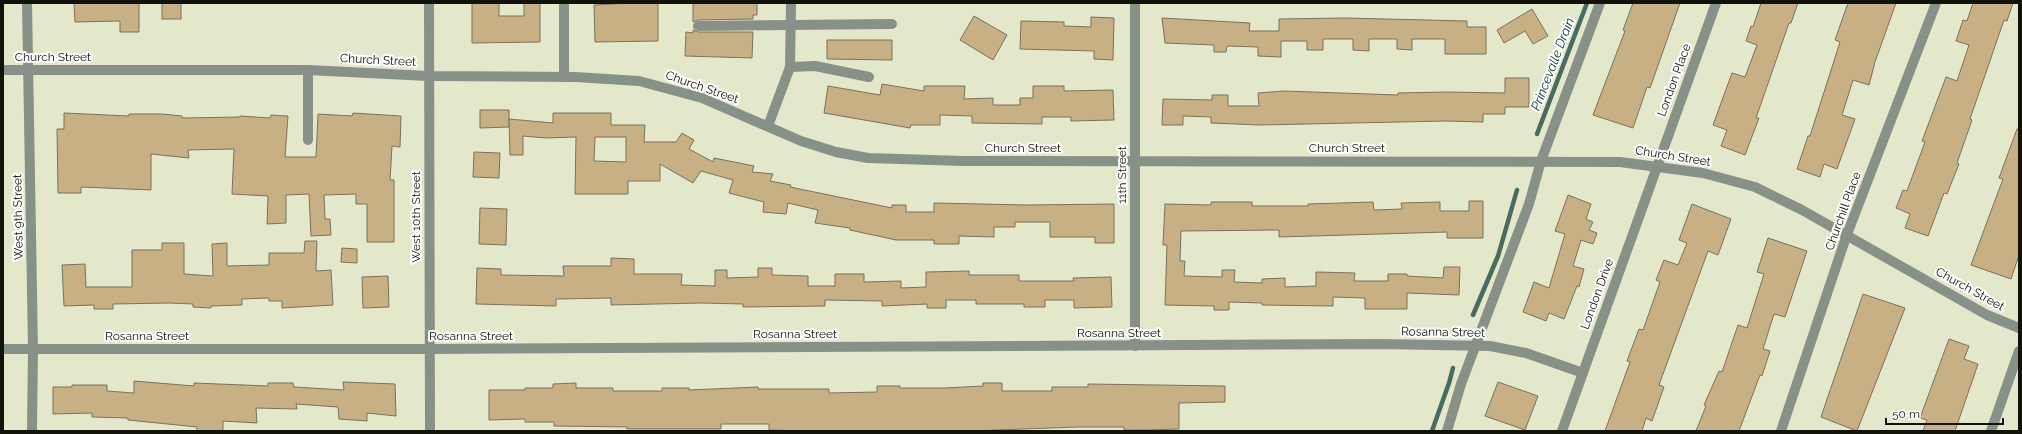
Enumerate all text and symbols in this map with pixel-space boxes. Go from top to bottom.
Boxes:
water label: Princevalle Drain [1528,16,1577,113]
street label: London Place [1654,42,1694,118]
street label: Church Street [15,50,91,64]
street label: Church Street [340,51,416,69]
street label: Church Street [664,68,740,106]
street label: Church Street [985,141,1061,155]
street label: Church Street [1309,141,1385,155]
street label: Church Street [1634,143,1712,169]
street label: 11th Street [1115,146,1129,204]
street label: Churchill Place [1822,170,1864,252]
street label: West 10th Street [409,171,423,263]
street label: West 9th Street [10,174,26,260]
street label: London Drive [1578,257,1616,331]
street label: Church Street [1933,264,2007,314]
street label: Rosanna Street [1401,324,1485,340]
street label: Rosanna Street [1077,326,1161,340]
street label: Rosanna Street [753,327,837,341]
street label: Rosanna Street [105,329,189,343]
street label: Rosanna Street [429,329,513,343]
scale bar [1886,400,2003,426]
text: 50 m [1892,407,1920,421]

